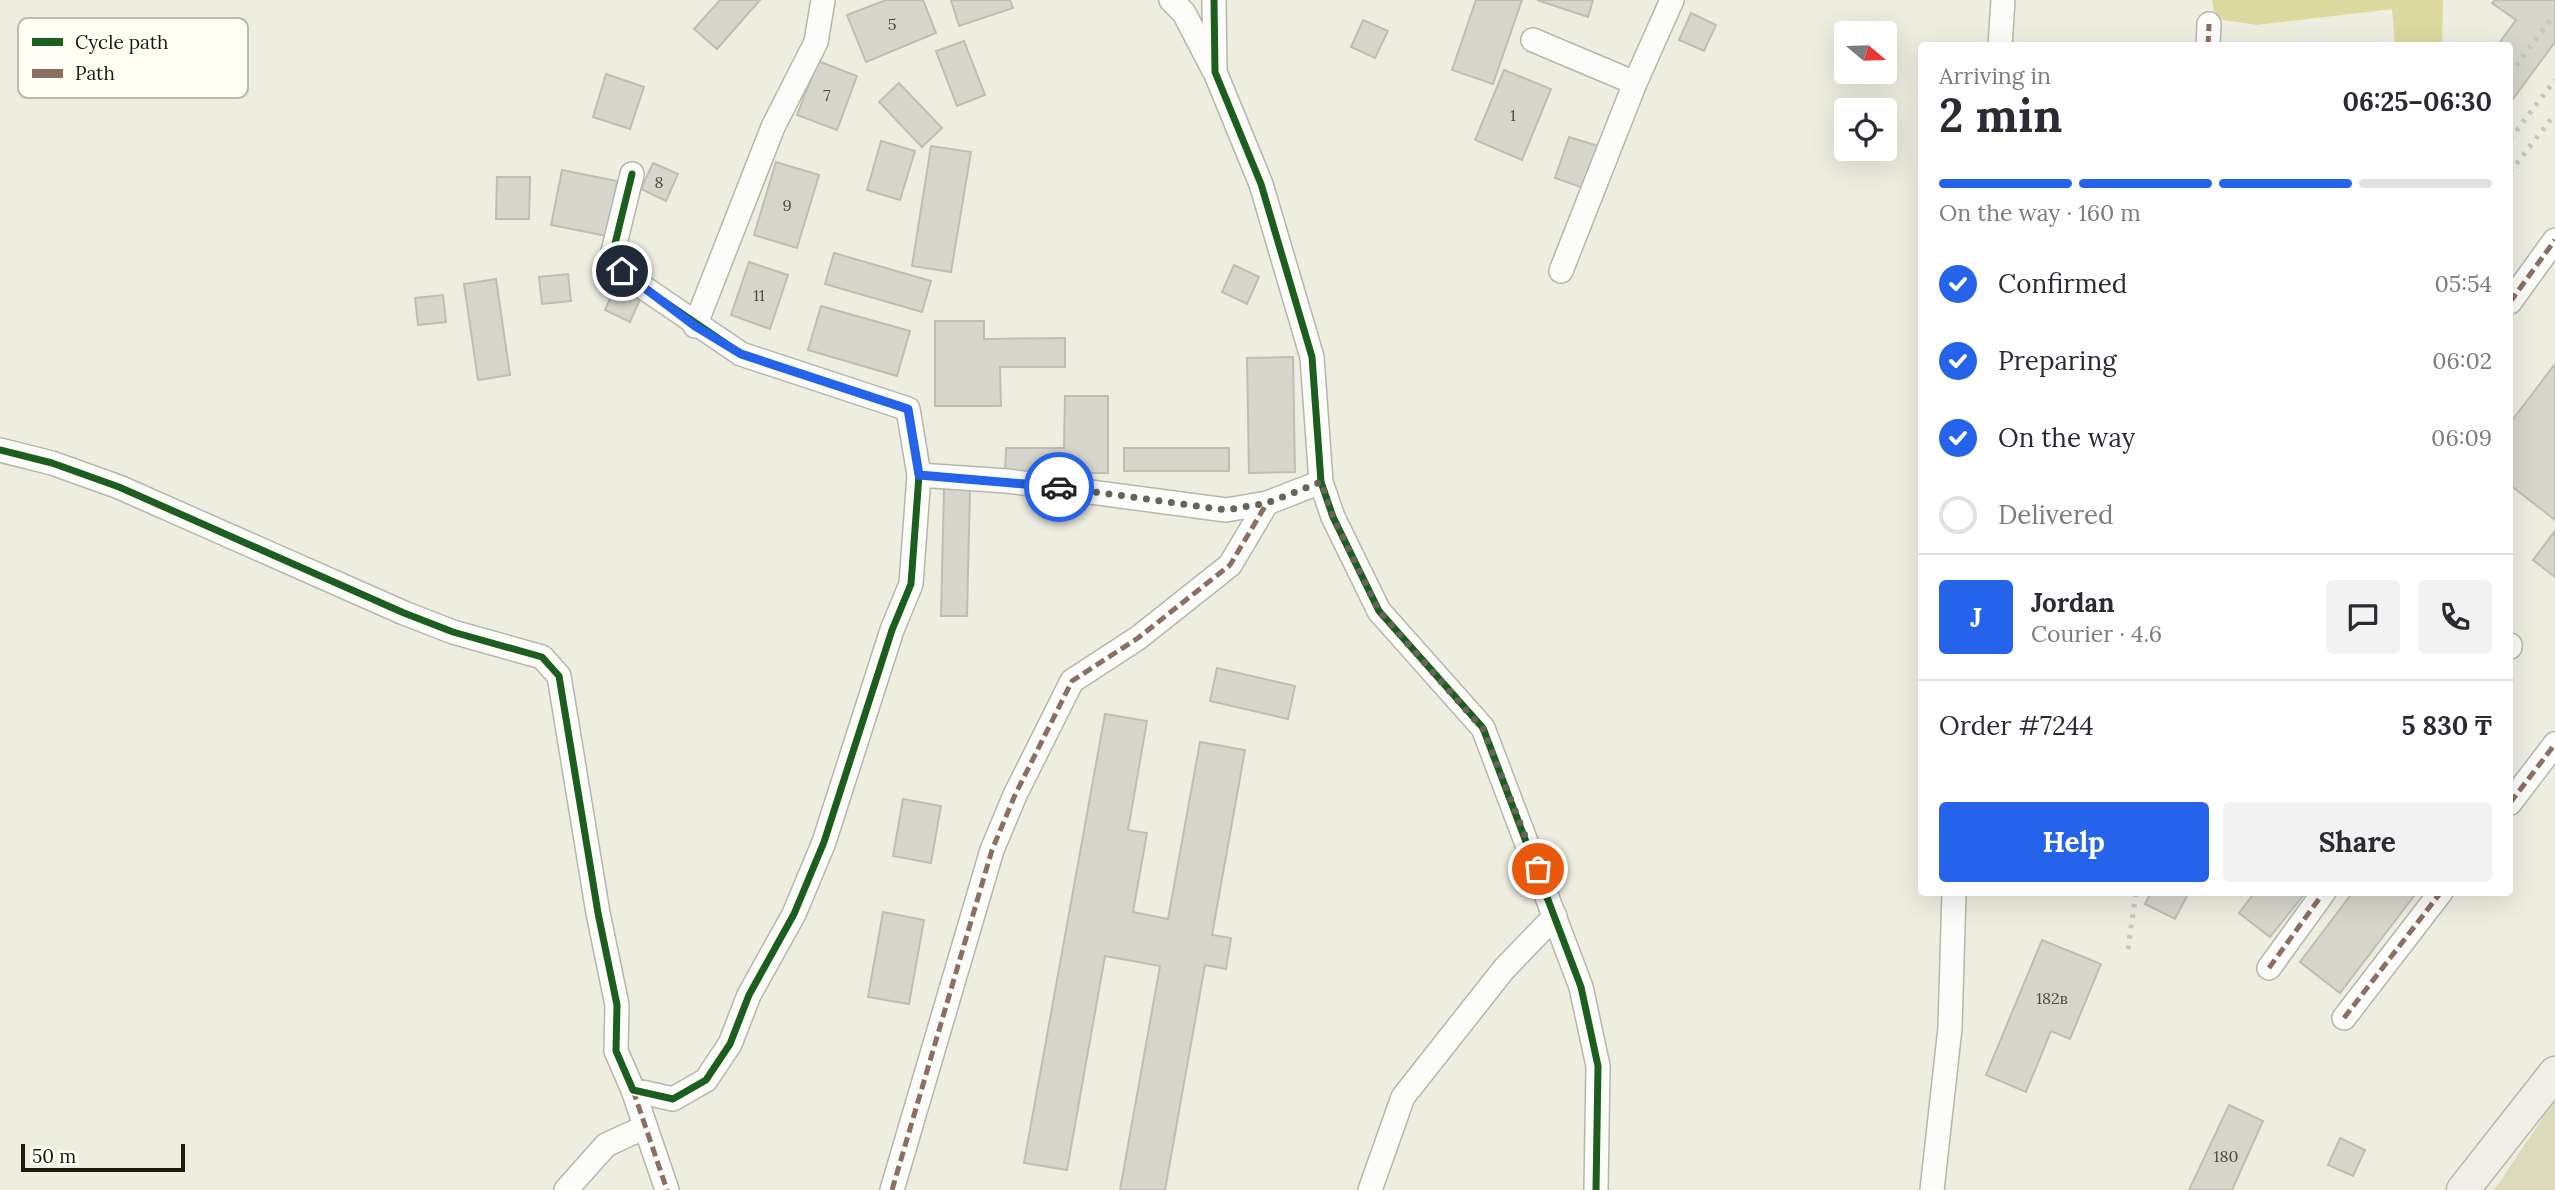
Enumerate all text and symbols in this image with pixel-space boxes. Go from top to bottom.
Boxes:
house number: 5 [888,14,896,34]
legend [18,18,248,98]
north arrow [1834,21,1897,84]
map controls [1834,21,1897,161]
text: Cycle path [75,30,168,54]
text: Path [75,61,115,85]
text: Arriving in [1939,61,2051,90]
house number: 7 [823,85,831,105]
text: 06:25–06:30 [2342,85,2492,118]
text: 2 min [1939,86,2062,145]
button: locate [1834,98,1897,161]
house number: 1 [1510,105,1516,125]
house number: 8 [655,172,664,192]
house number: 9 [782,195,792,215]
text: On the way · 160 m [1939,198,2141,227]
pin [592,241,652,301]
icon: home [603,252,641,290]
icon: check [1939,265,1977,303]
text: Confirmed [1998,267,2127,300]
text: 05:54 [2434,269,2492,298]
house number: 11 [753,285,765,305]
icon: check [1939,342,1977,380]
text: Preparing [1998,344,2117,377]
text: 06:02 [2432,346,2492,375]
icon: check [1939,419,1977,457]
text: On the way [1998,421,2135,454]
text: 06:09 [2431,423,2492,452]
courier [1024,452,1094,522]
icon: car [1040,468,1078,506]
text: Delivered [1998,498,2114,531]
button: chat [2326,580,2400,654]
button: phone [2418,580,2492,654]
text: Jordan [2031,586,2115,619]
text: J [1970,601,1982,634]
text: Courier · 4.6 [2031,619,2162,648]
text: Order #7244 [1939,709,2094,742]
text: 5 830 ₸ [2401,709,2492,742]
button: Help [1939,802,2209,882]
button: Share [2223,802,2492,882]
pin [1508,839,1568,899]
icon: bag [1519,850,1557,888]
house number: 182в [2036,988,2068,1008]
scale bar [21,1141,186,1173]
text: 50 m [32,1144,76,1168]
house number: 180 [2214,1146,2238,1166]

